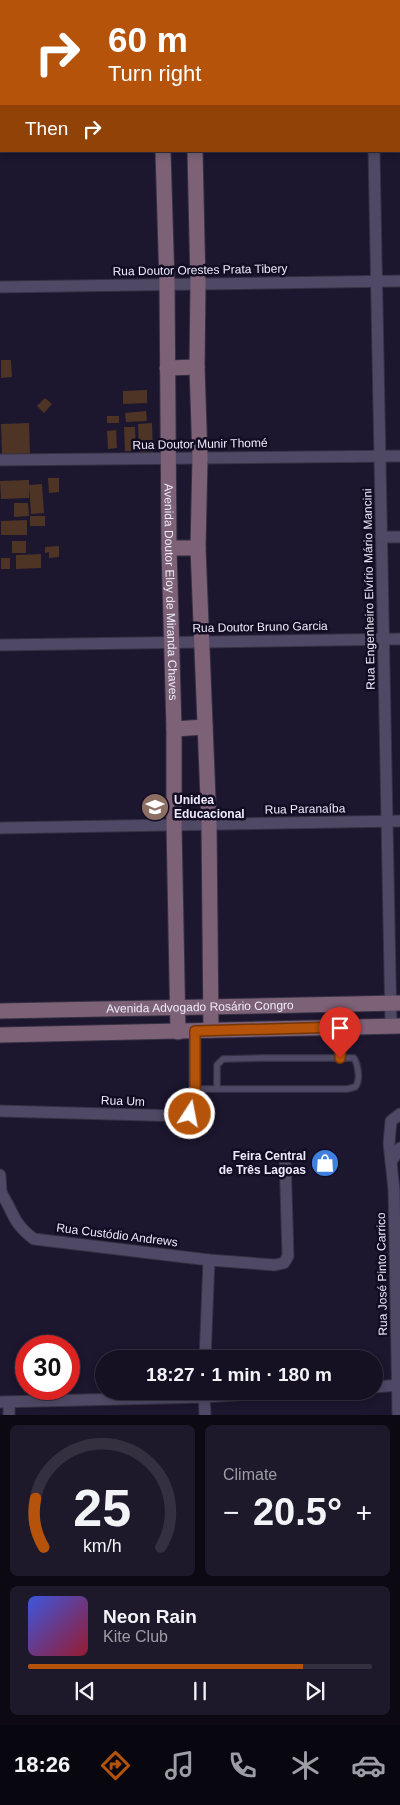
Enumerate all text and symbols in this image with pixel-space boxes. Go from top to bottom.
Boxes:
icon: right [25,20,90,85]
text: 60 m [108,20,188,59]
text: Turn right [108,61,201,86]
icon: right [78,115,106,143]
text: Then [25,118,68,139]
street label: Rua Doutor Orestes Prata Tibery [113,261,287,279]
street label: Rua Doutor Munir Thomé [132,436,268,452]
street label: Avenida Doutor Eloy de Miranda Chaves [162,483,180,701]
street label: Rua Engenheiro Elvírio Mário Mancini [360,488,378,690]
street label: Rua Doutor Bruno Garcia [192,619,328,635]
school or university icon: Unidea Educacional [140,792,170,822]
place label: Unidea Educacional [174,793,245,821]
street label: Rua Paranaíba [265,801,346,817]
street label: Avenida Advogado Rosário Congro [106,998,294,1016]
pin [319,1007,361,1058]
icon: arrive [326,1014,354,1042]
position arrow [163,1087,215,1139]
street label: Rua Um [101,1093,145,1109]
shop icon: Feira Central de Três Lagoas [310,1148,340,1178]
place label: Feira Central de Três Lagoas [219,1149,306,1177]
street label: Rua José Pinto Carrico [374,1212,390,1336]
street label: Rua Custódio Andrews [56,1221,178,1249]
speed limit sign: 30 [15,1335,80,1400]
text: 18:27 · 1 min · 180 m [146,1364,332,1385]
text: Climate [223,1466,277,1483]
text: 25 [74,1479,131,1537]
text: 20.5° [253,1491,342,1533]
text: − [223,1497,239,1528]
text: + [356,1497,372,1528]
text: km/h [83,1536,122,1556]
text: Neon Rain [103,1606,197,1627]
text: Kite Club [103,1628,168,1645]
icon: previous [71,1677,99,1705]
icon: pause [186,1677,214,1705]
icon: next [301,1677,329,1705]
icon: directions [98,1748,133,1783]
icon: music [162,1748,197,1783]
icon: phone [225,1748,260,1783]
icon: climate [288,1748,323,1783]
icon: car [351,1748,386,1783]
text: 18:26 [14,1752,70,1777]

